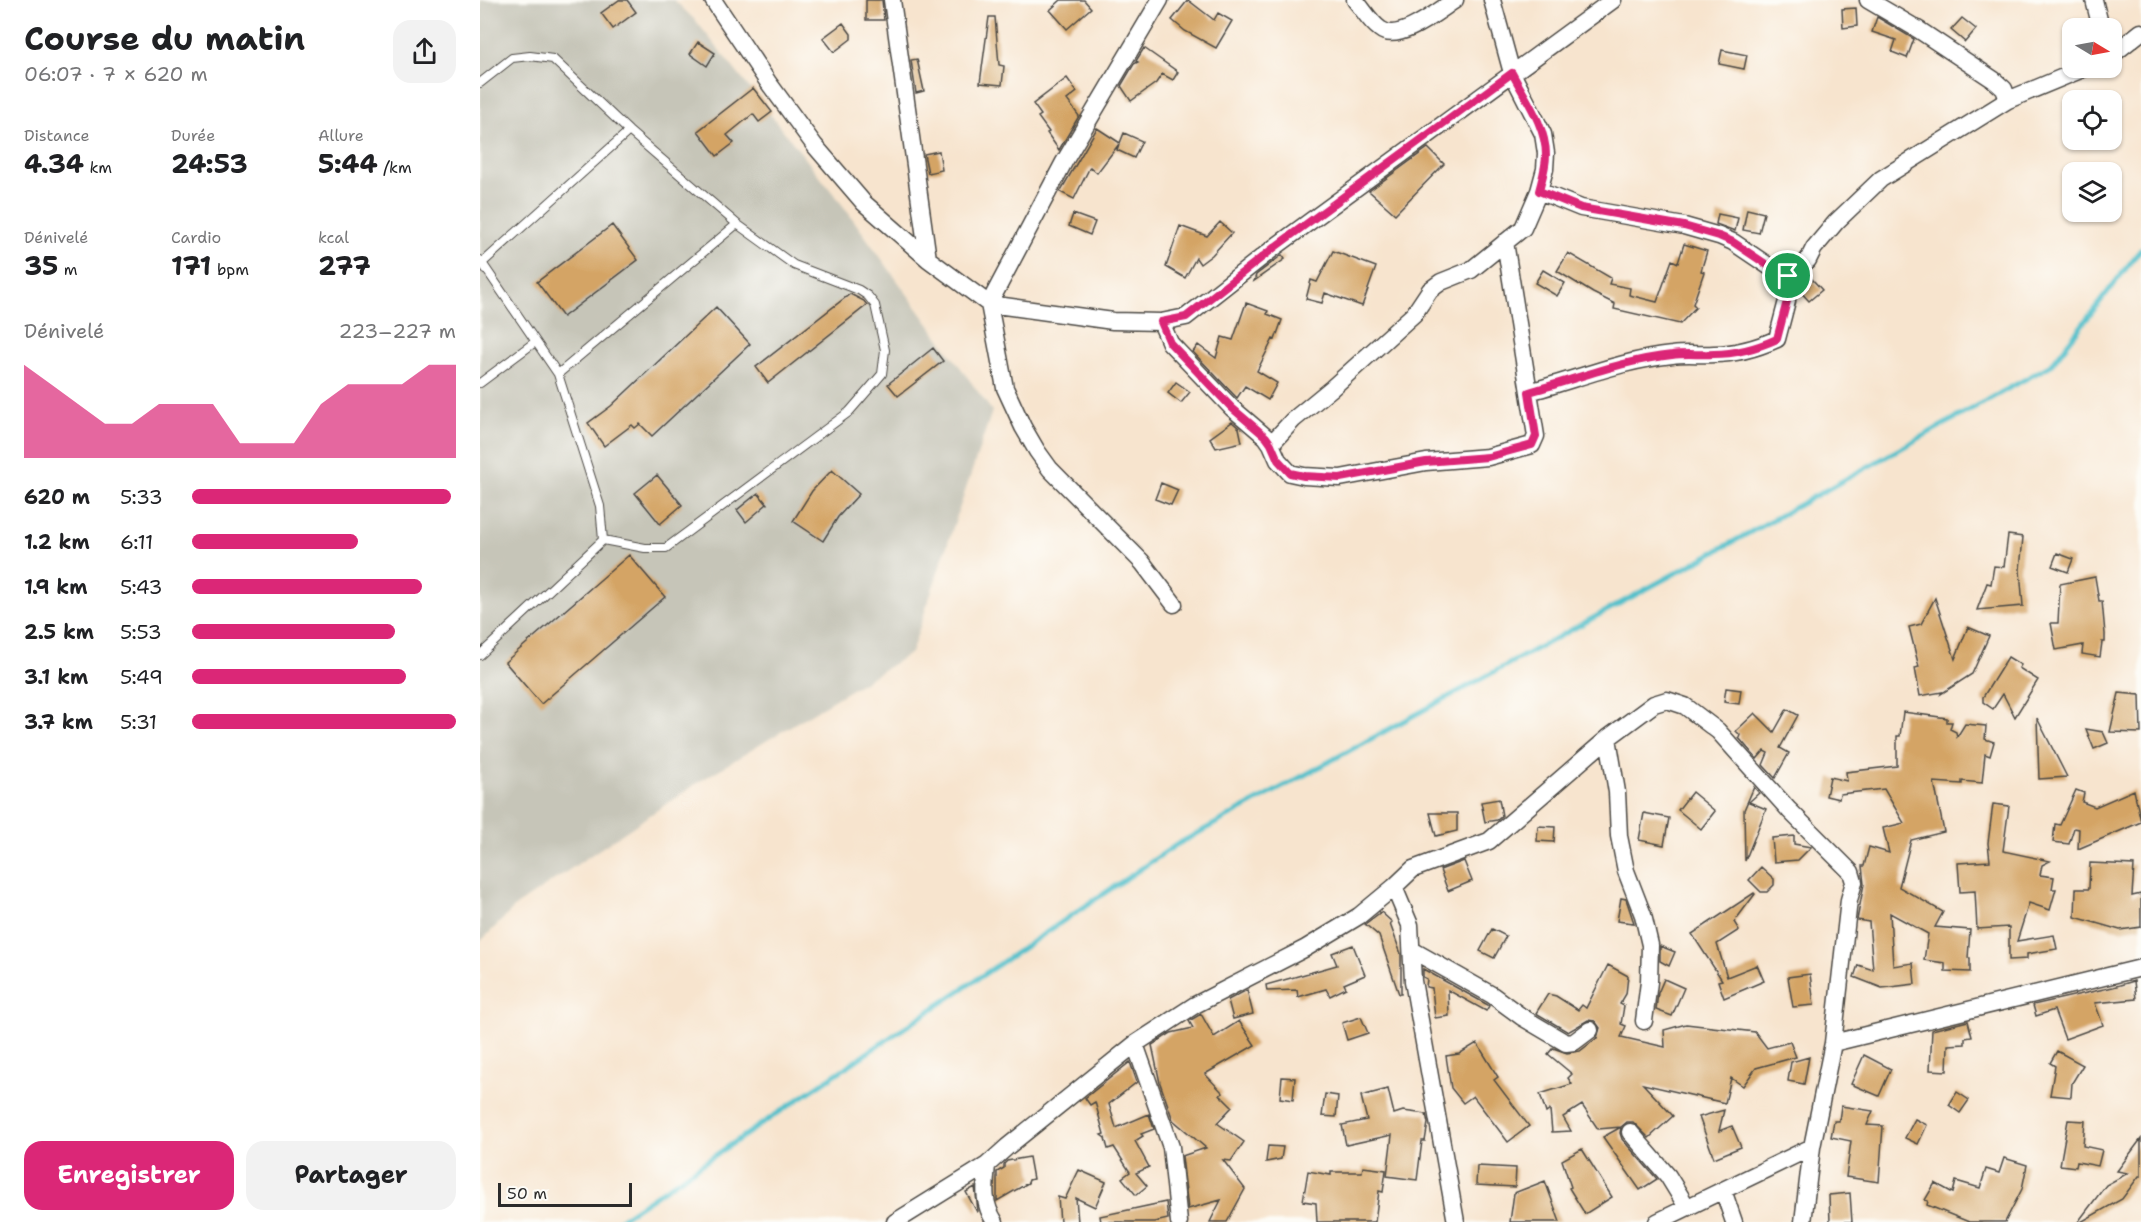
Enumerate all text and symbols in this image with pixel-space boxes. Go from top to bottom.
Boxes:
text: Course du matin [24,16,305,61]
north arrow [2062,18,2122,78]
map controls [2062,18,2122,222]
button: share [393,20,456,83]
text: 06:07 · 7 × 620 m [24,61,208,87]
button: locate [2062,90,2122,150]
text: Distance [24,125,90,146]
text: Durée [171,125,215,146]
text: Allure [318,125,364,146]
text: 4.34 [24,146,84,181]
text: 24:53 [171,146,248,181]
text: 5:44 [318,146,378,181]
text: km [84,157,112,178]
text: /km [378,157,412,178]
button: layers [2062,162,2122,222]
text: Dénivelé [24,227,88,248]
text: Cardio [171,227,221,248]
text: kcal [318,227,349,248]
text: 35 [24,248,58,283]
text: 171 [171,248,211,283]
text: 277 [318,248,371,283]
pin [1762,250,1813,301]
text: m [58,259,78,280]
text: bpm [211,259,249,280]
icon: arrive [1771,259,1804,292]
text: Dénivelé [24,318,104,344]
text: 223–227 m [338,318,456,344]
text: 620 m [24,484,90,510]
text: 5:33 [120,484,163,510]
text: 1.2 km [24,529,90,555]
text: 6:11 [120,529,153,555]
text: 1.9 km [24,574,87,600]
text: 5:43 [120,574,162,600]
text: 2.5 km [24,619,94,645]
text: 5:53 [120,619,162,645]
text: 3.1 km [24,664,88,690]
text: 5:49 [120,664,163,690]
text: 3.7 km [24,709,93,735]
text: 5:31 [120,709,157,735]
button: Enregistrer [24,1141,234,1210]
button: Partager [246,1141,456,1210]
scale bar [498,1180,632,1208]
text: 50 m [507,1183,547,1204]

